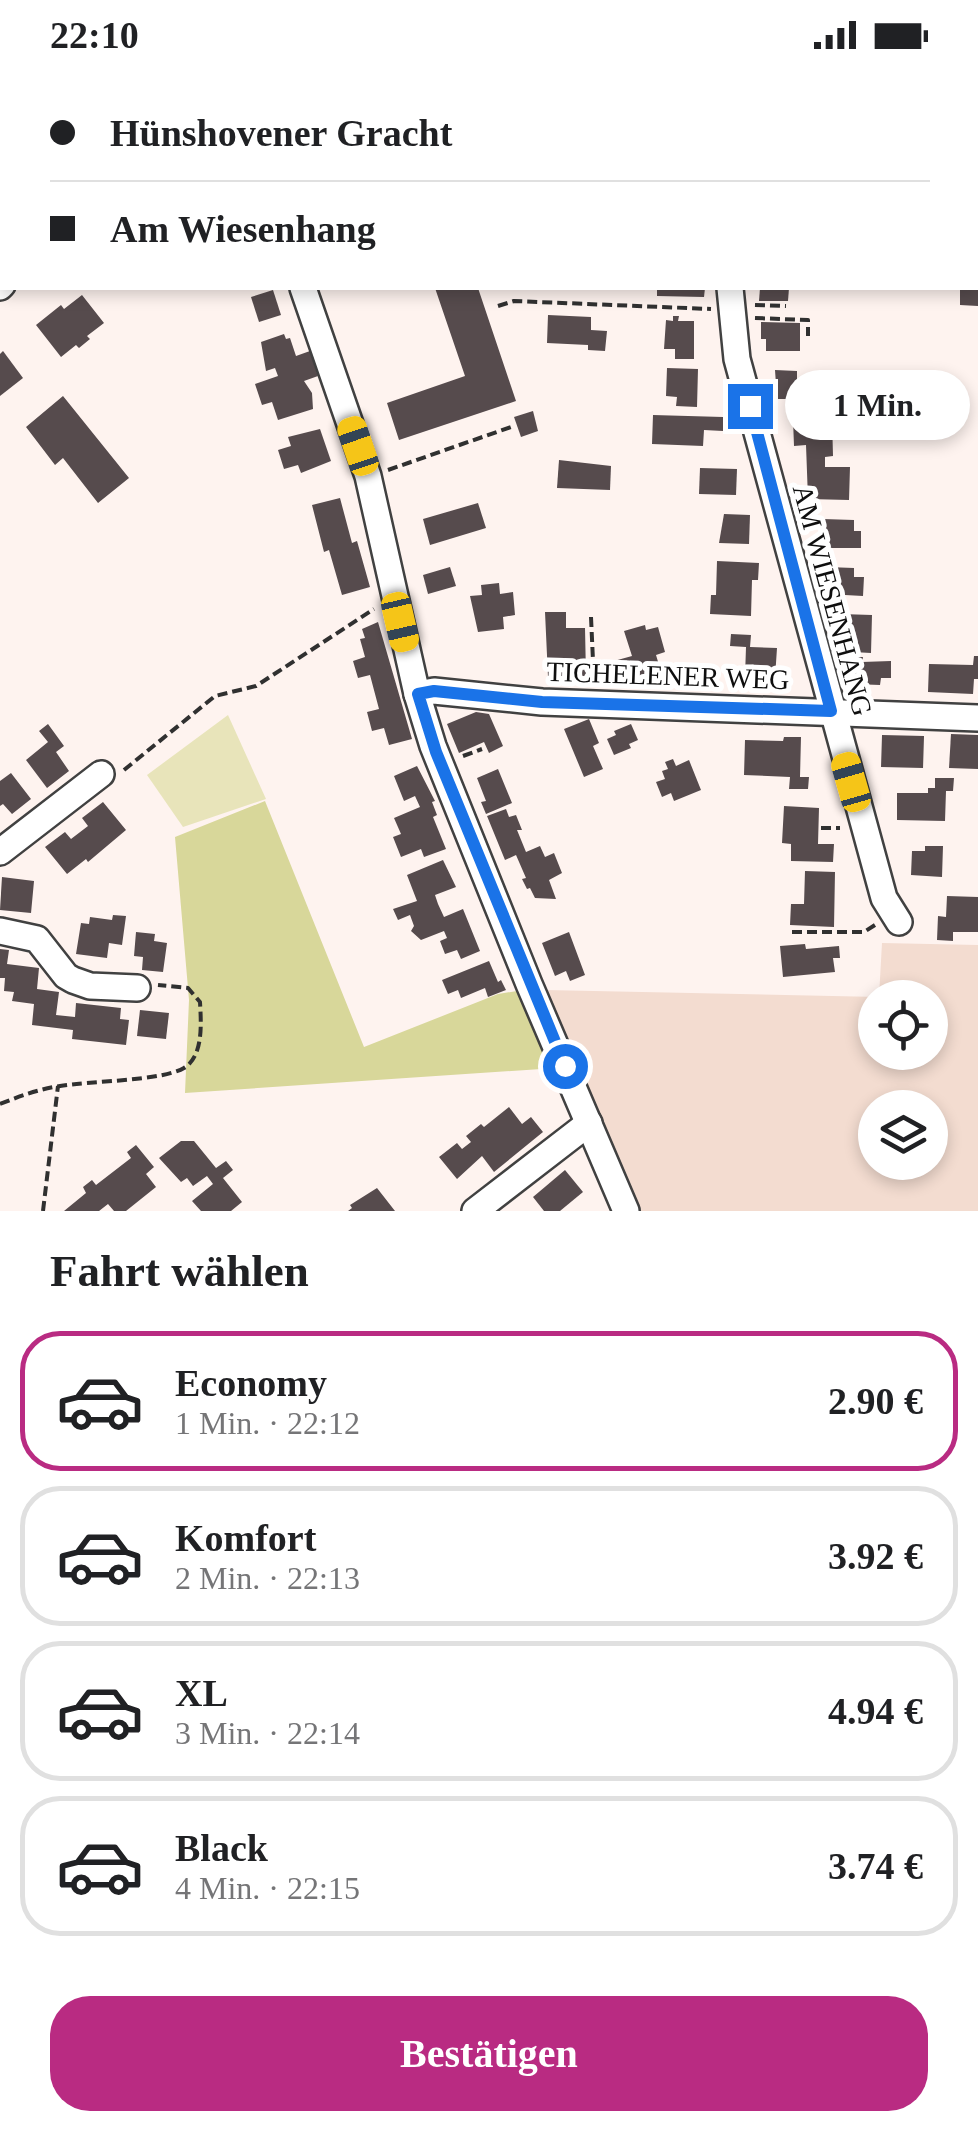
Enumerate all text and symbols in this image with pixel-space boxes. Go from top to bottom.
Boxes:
text: 22:10 [50,14,139,56]
text: Hünshovener Gracht [110,112,452,154]
text: Am Wiesenhang [110,208,376,250]
callout: 1 Min. [785,371,970,441]
route end [728,384,773,429]
text: 1 Min. [833,387,922,423]
car [334,413,382,479]
street label: AM WIESENHANG [787,481,878,719]
car [379,589,421,655]
street label: TICHELENER WEG [546,656,790,695]
car [828,749,874,815]
map controls [858,980,948,1180]
button: locate [858,980,948,1070]
route start [543,1044,588,1089]
button: layers [858,1090,948,1180]
text: Fahrt wählen [50,1246,309,1296]
icon: car [55,1356,145,1446]
text: Economy [175,1362,327,1404]
text: 2.90 € [828,1380,923,1422]
text: 1 Min. · 22:12 [175,1405,360,1441]
icon: car [55,1511,145,1601]
text: Komfort [175,1517,316,1559]
text: 3.92 € [828,1535,923,1577]
text: 2 Min. · 22:13 [175,1560,360,1596]
icon: car [55,1666,145,1756]
text: XL [175,1672,228,1714]
text: 4.94 € [828,1690,923,1732]
text: 3 Min. · 22:14 [175,1715,360,1751]
icon: car [55,1821,145,1911]
text: Black [175,1827,268,1869]
text: 3.74 € [828,1845,923,1887]
text: 4 Min. · 22:15 [175,1870,360,1906]
button: Bestätigen [50,1996,928,2111]

